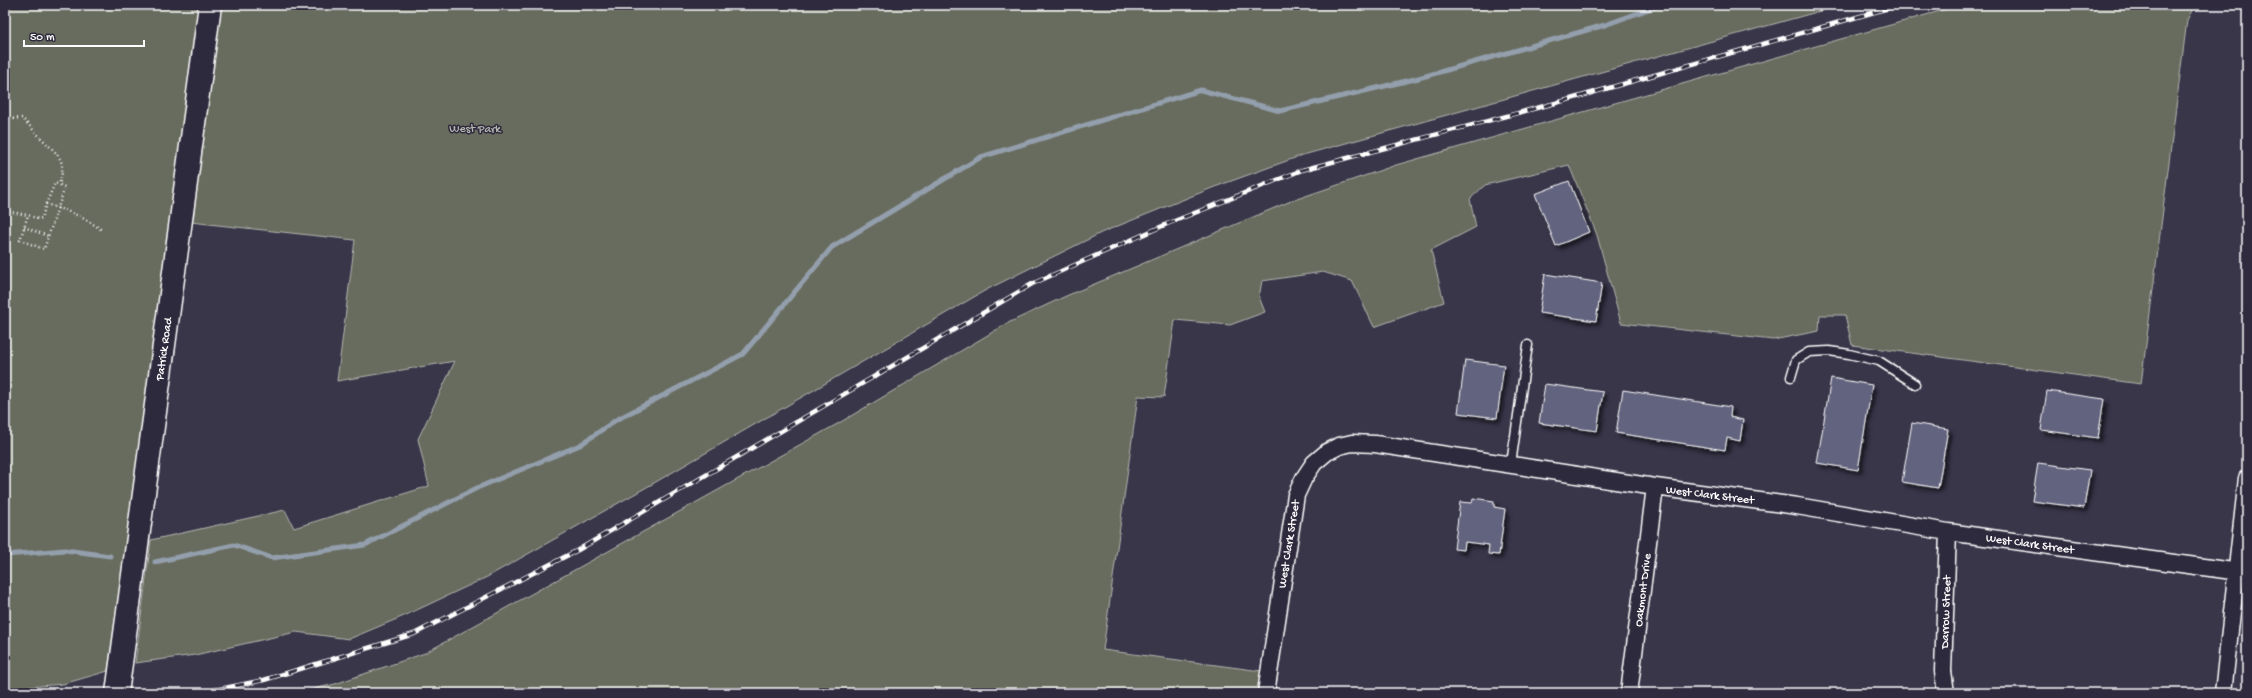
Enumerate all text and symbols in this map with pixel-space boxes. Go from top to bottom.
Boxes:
scale bar [24,22,144,48]
text: 50 m [30,31,55,45]
park label: West Park [449,123,502,137]
street label: Patrick Road [153,316,176,383]
street label: West Clark Street [1665,484,1756,508]
street label: West Clark Street [1276,498,1304,589]
street label: West Clark Street [1985,532,2076,558]
street label: Oakmont Drive [1633,552,1656,628]
street label: Darrow Street [1939,574,1955,650]

